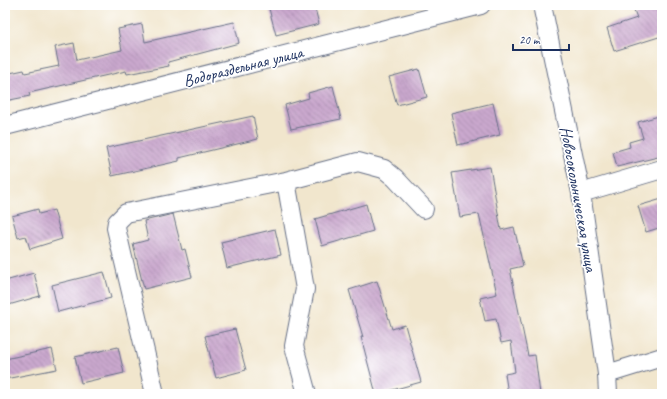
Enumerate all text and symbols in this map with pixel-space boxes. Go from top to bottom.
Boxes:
scale bar [513,26,569,52]
text: 20 m [519,32,541,48]
street label: Водораздельная улица [181,41,307,91]
street label: Новосокольническая улица [555,125,602,275]

